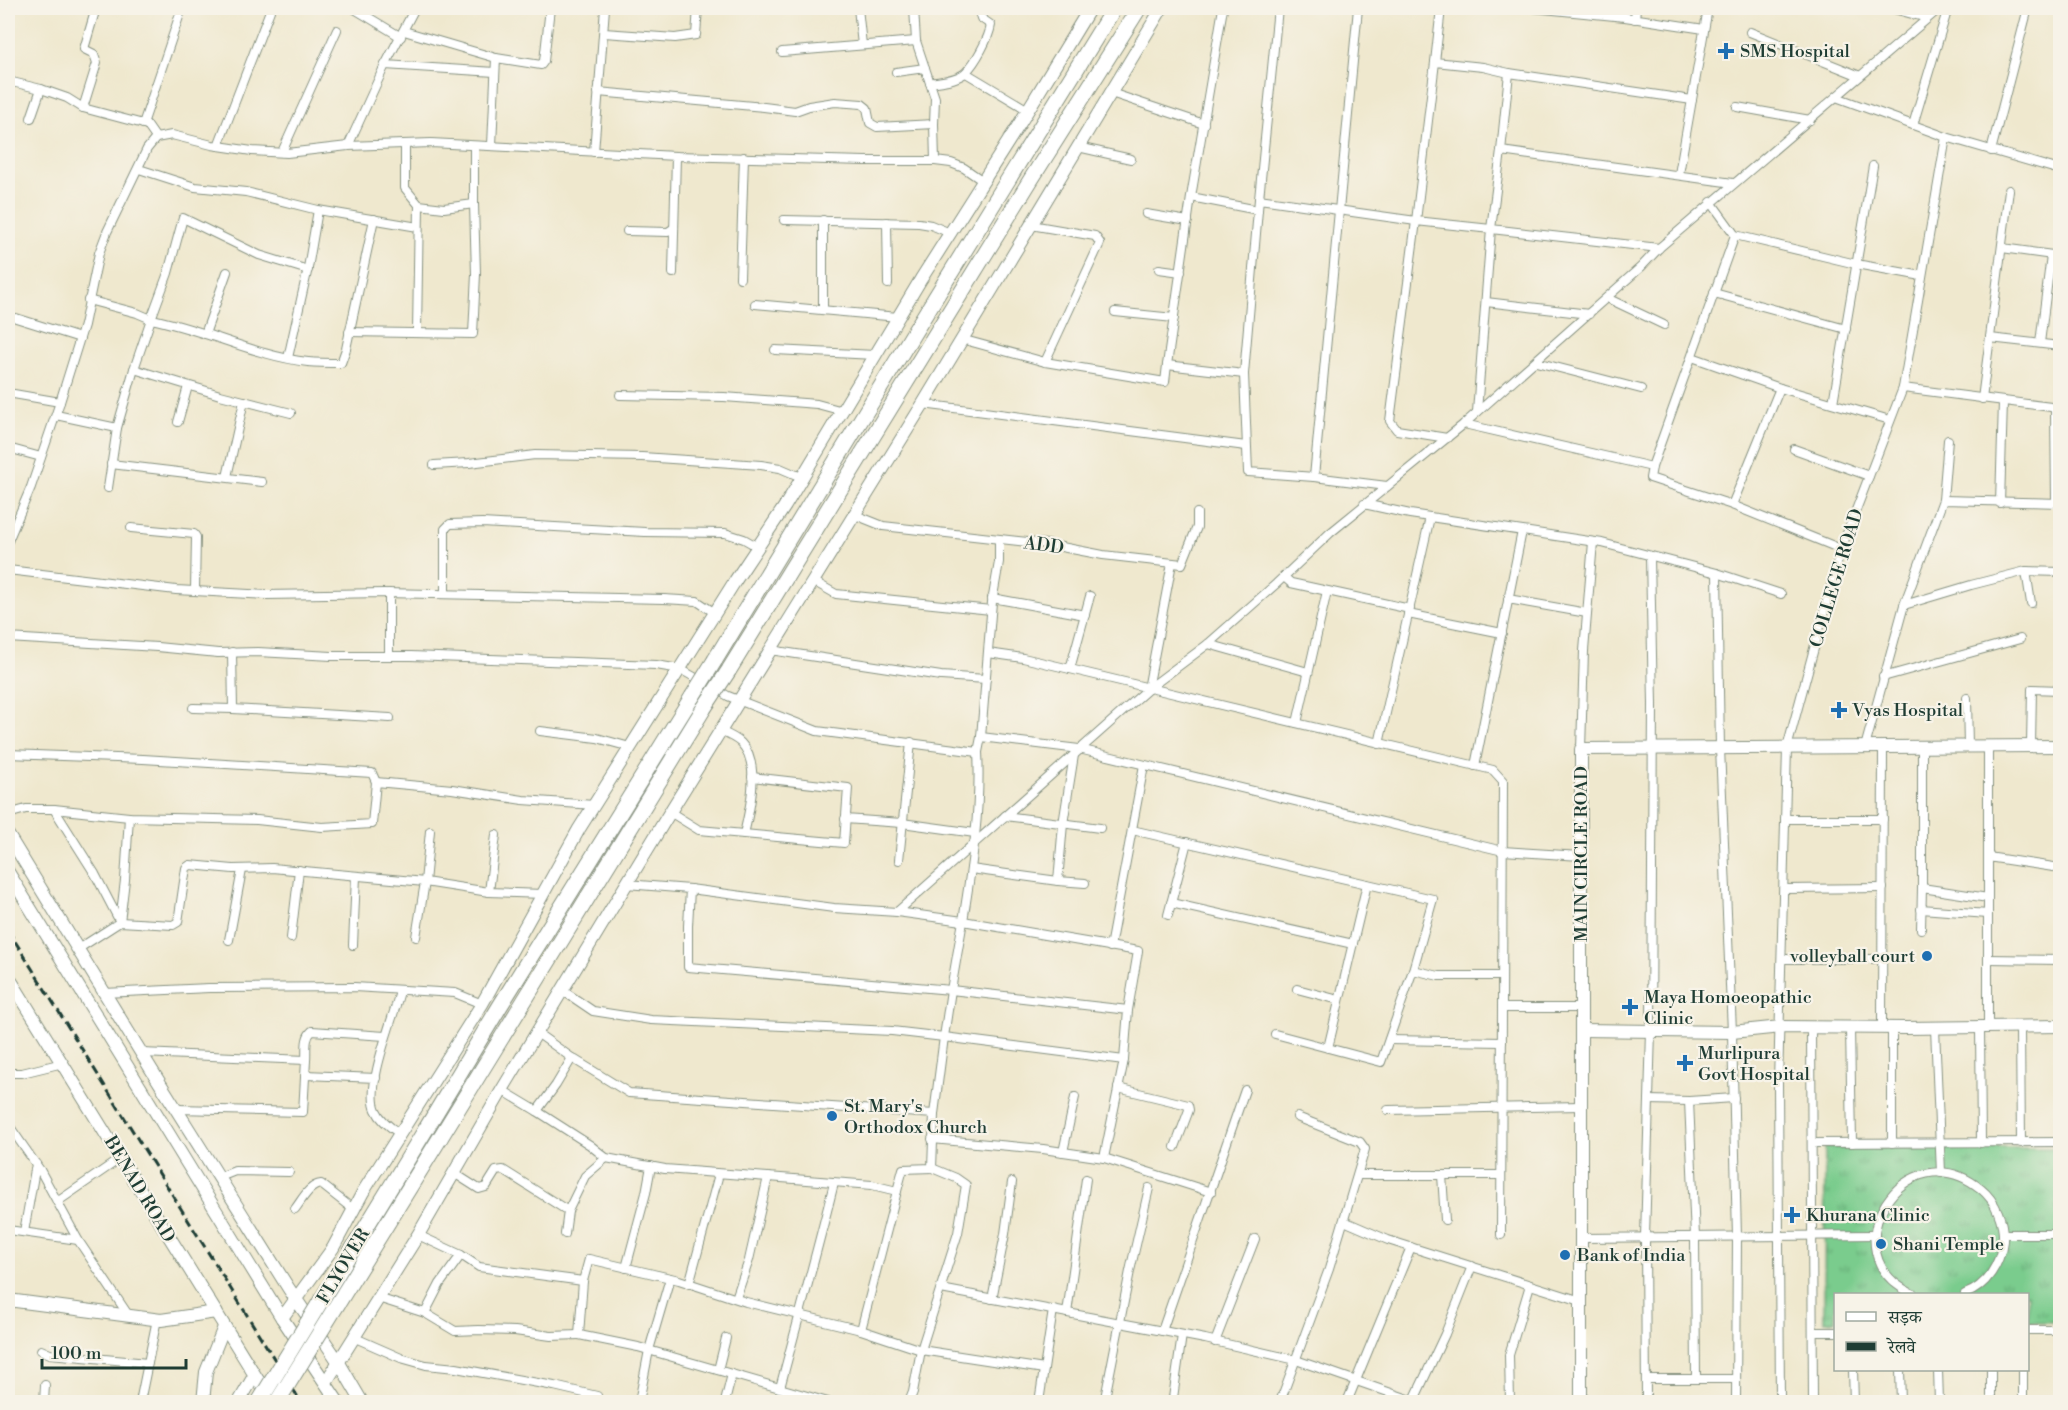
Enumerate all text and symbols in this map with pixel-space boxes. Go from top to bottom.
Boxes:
place label: SMS Hospital [1740,40,1851,63]
marker: SMS Hospital [1717,42,1735,60]
street label: COLLEGE ROAD [1804,506,1869,650]
street label: ADD [1021,531,1066,560]
place label: Vyas Hospital [1851,699,1964,722]
marker: Vyas Hospital [1830,701,1848,719]
street label: MAIN CIRCLE ROAD [1570,766,1593,942]
place label: volleyball court [1789,945,1916,968]
marker: volleyball court [1920,949,1934,963]
place label: Maya Homoeopathic Clinic [1644,986,1812,1030]
marker: Maya Homoeopathic Clinic [1621,998,1639,1016]
place label: Murlipura Govt Hospital [1698,1042,1810,1086]
marker: Murlipura Govt Hospital [1676,1054,1694,1072]
place label: St. Mary's Orthodox Church [844,1095,987,1139]
marker: St. Mary's Orthodox Church [825,1109,839,1123]
street label: BENAD ROAD [98,1131,180,1247]
place label: Khurana Clinic [1806,1204,1930,1227]
marker: Khurana Clinic [1783,1206,1801,1224]
street label: FLYOVER [312,1224,375,1308]
place label: Shani Temple [1893,1233,2004,1256]
marker: Shani Temple [1874,1237,1888,1251]
place label: Bank of India [1576,1244,1686,1267]
marker: Bank of India [1558,1248,1572,1262]
legend [1834,1293,2029,1371]
text: सड़क [1887,1306,1923,1329]
scale bar [42,1332,186,1370]
text: रेलवे [1886,1336,1917,1359]
text: 100 m [51,1342,102,1365]

